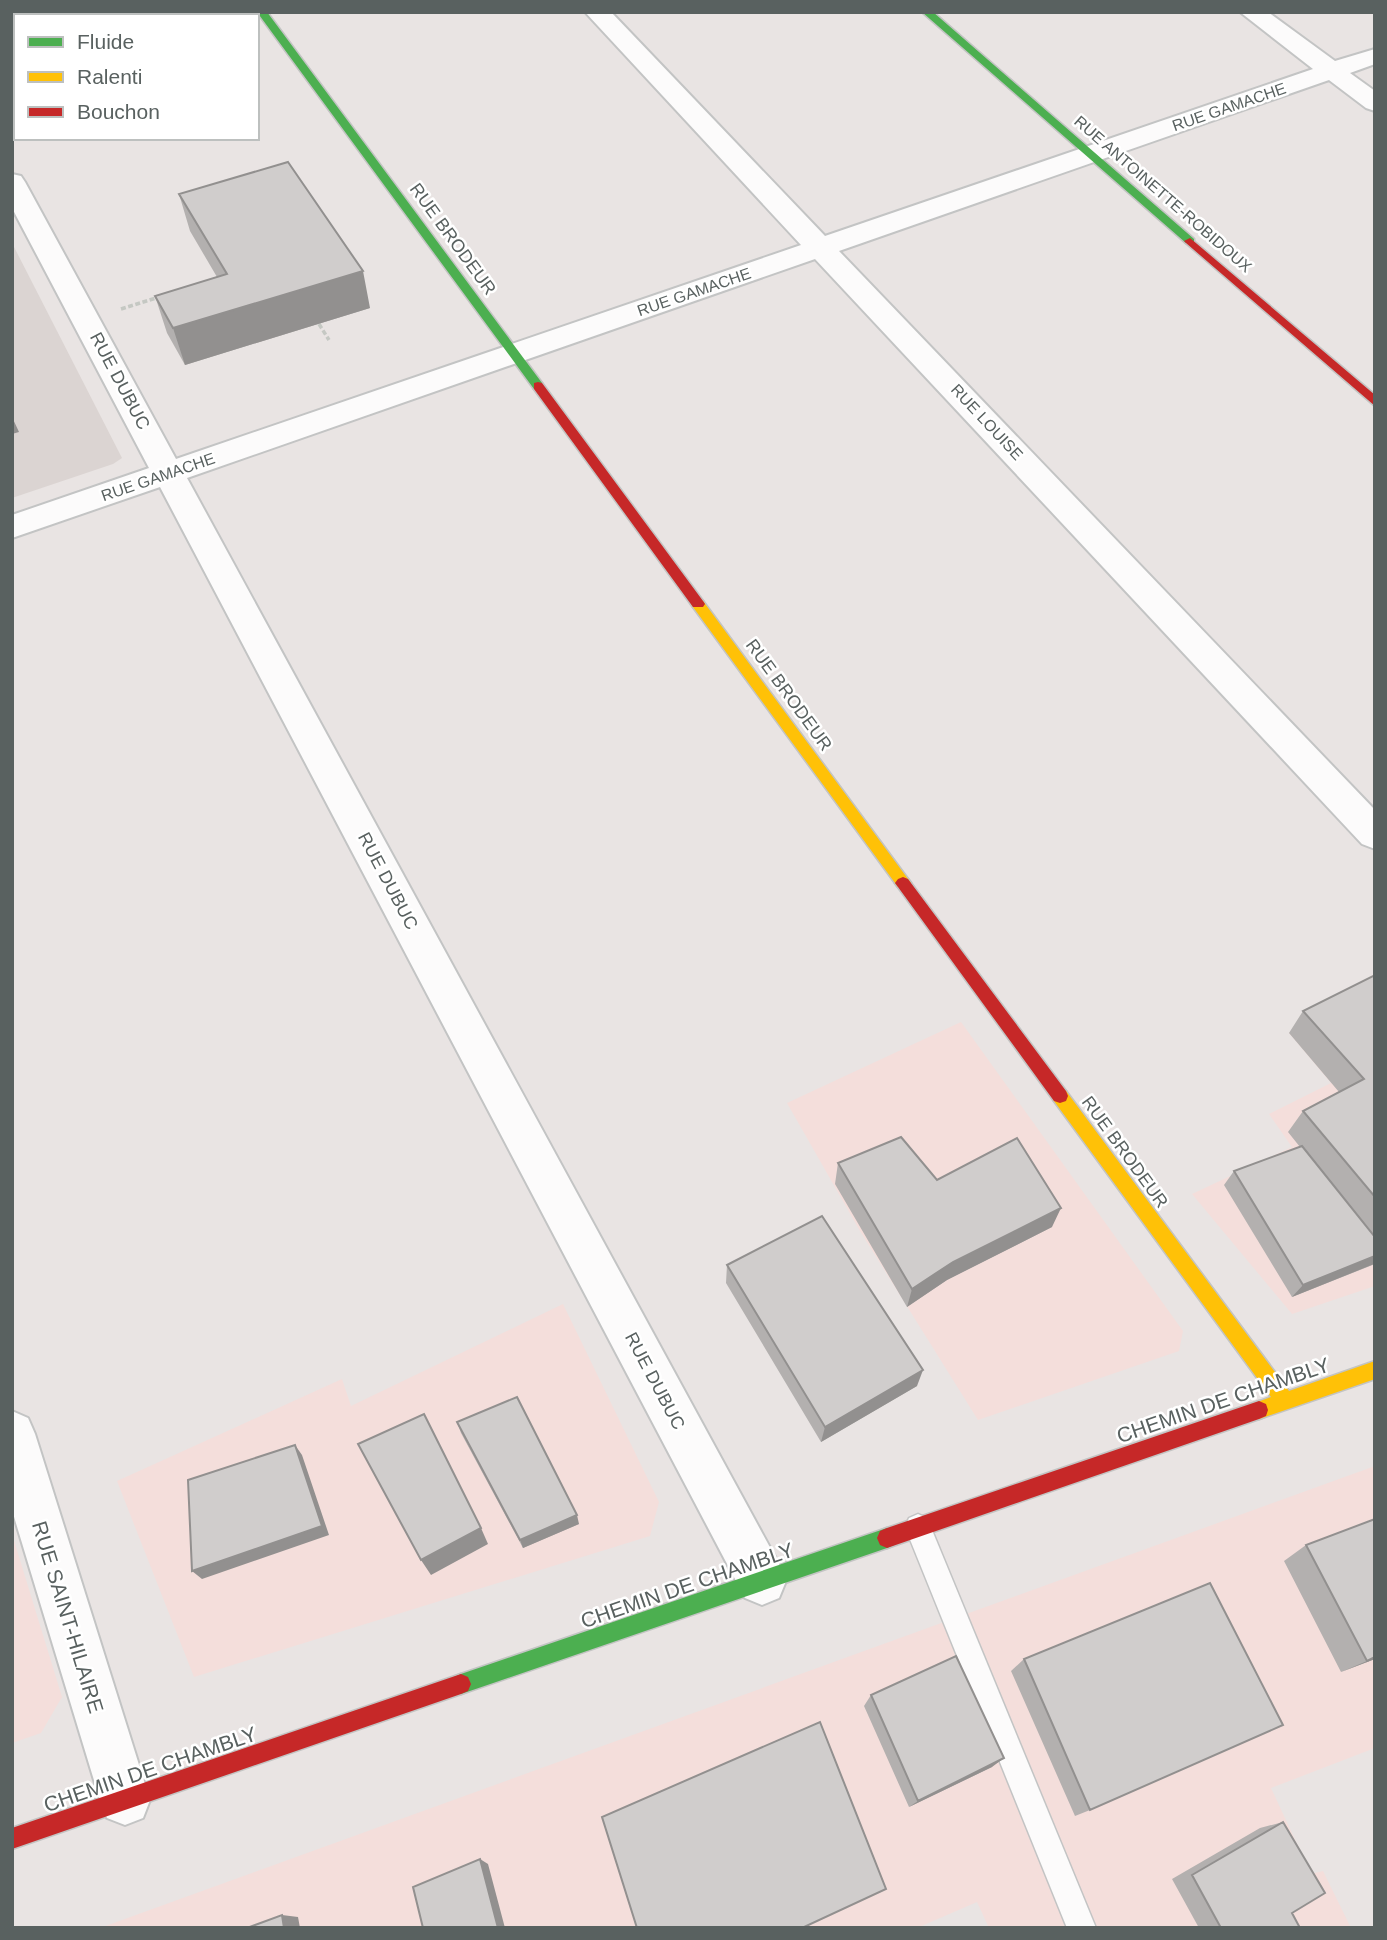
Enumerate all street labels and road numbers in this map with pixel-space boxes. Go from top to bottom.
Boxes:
street label: RUE GAMACHE [1170,80,1288,134]
street label: RUE ANTOINETTE-ROBIDOUX [1071,112,1255,276]
street label: RUE BRODEUR [406,179,500,299]
street label: RUE GAMACHE [635,265,753,319]
street label: RUE DUBUC [86,329,154,433]
street label: RUE LOUISE [948,381,1026,463]
street label: RUE GAMACHE [99,450,217,504]
street label: RUE BRODEUR [742,635,836,755]
street label: RUE DUBUC [354,829,422,933]
street label: RUE BRODEUR [1078,1092,1172,1212]
street label: RUE DUBUC [621,1329,689,1433]
street label: CHEMIN DE CHAMBLY [1114,1353,1332,1447]
street label: RUE SAINT-HILAIRE [28,1518,108,1716]
street label: CHEMIN DE CHAMBLY [578,1538,796,1632]
street label: CHEMIN DE CHAMBLY [41,1722,259,1816]

